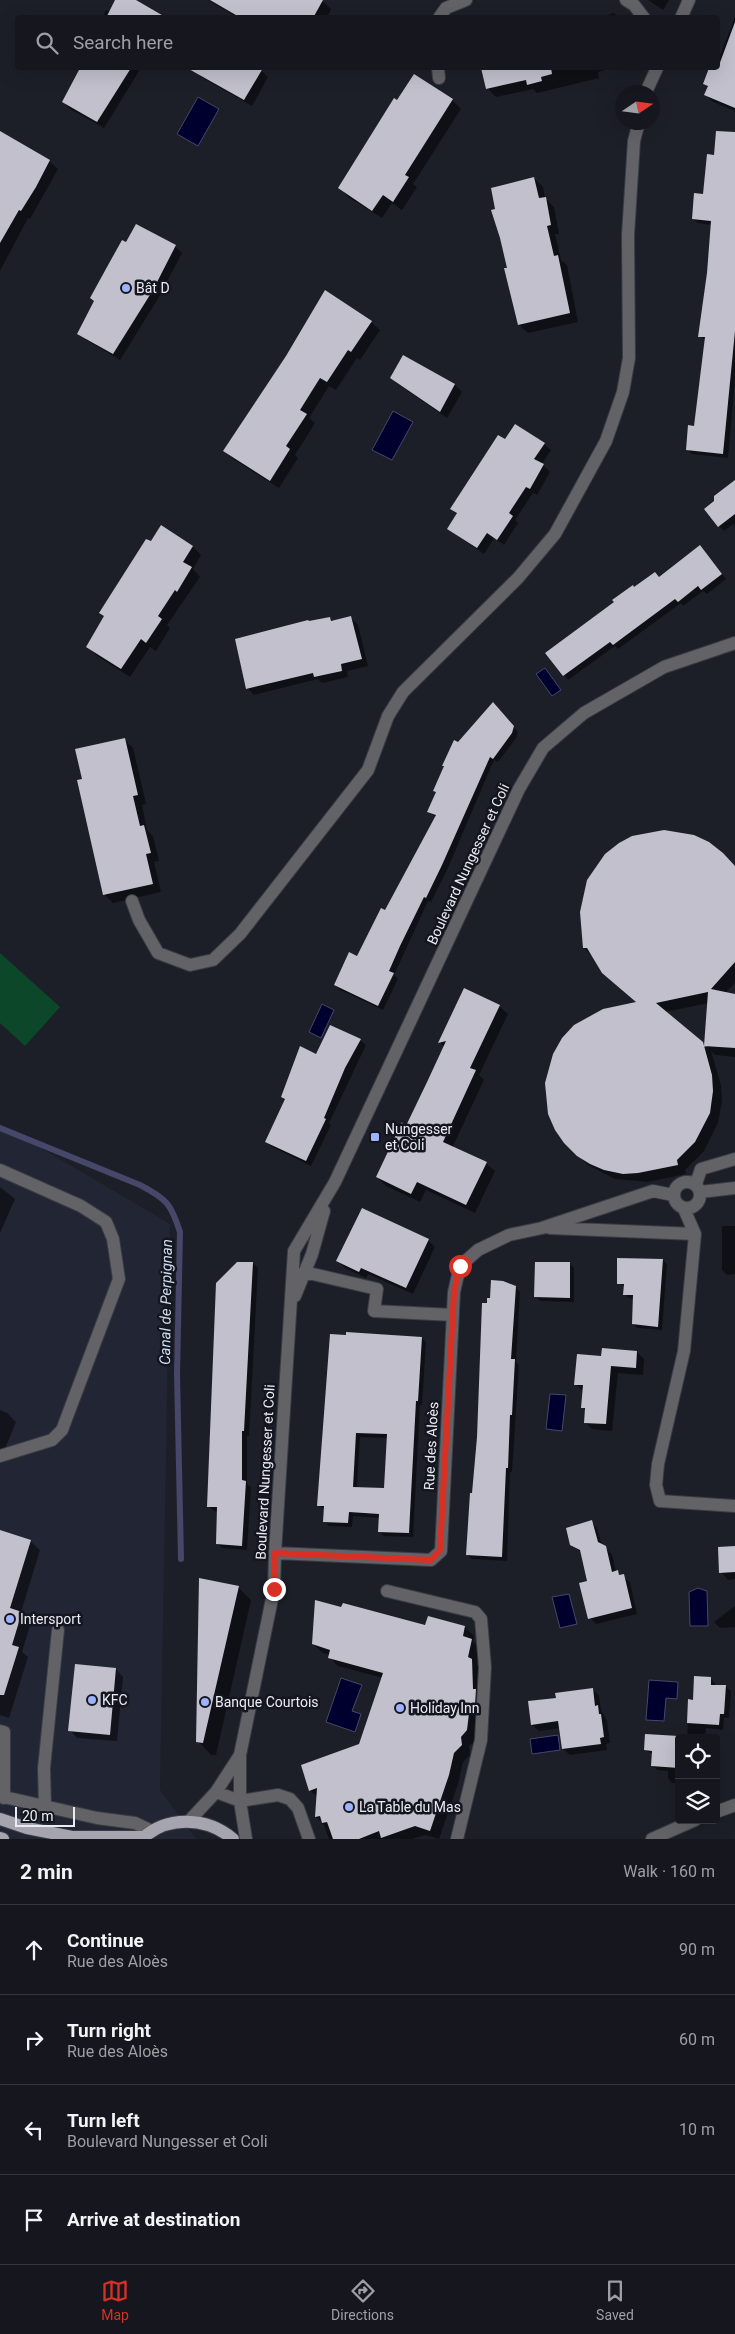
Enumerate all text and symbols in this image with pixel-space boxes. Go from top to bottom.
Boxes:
search box [15,15,720,70]
icon: search [33,29,61,57]
text: Search here [73,31,173,54]
north arrow [615,85,660,130]
place label: Bât D [136,280,170,296]
marker: Bât D [120,282,132,294]
street label: Boulevard Nungesser et Coli [424,781,512,947]
place label: Nungesser et Coli [385,1121,453,1153]
marker: Nungesser et Coli [369,1131,381,1143]
water label: Canal de Perpignan [156,1239,176,1365]
route start [449,1255,472,1278]
street label: Boulevard Nungesser et Coli [252,1384,278,1560]
street label: Rue des Aloès [421,1401,441,1491]
route end [263,1578,286,1601]
place label: Intersport [20,1611,81,1627]
marker: Intersport [4,1613,16,1625]
place label: KFC [102,1692,128,1708]
marker: KFC [86,1694,98,1706]
place label: Banque Courtois [215,1694,319,1710]
marker: Banque Courtois [199,1696,211,1708]
place label: Holiday Inn [410,1700,480,1716]
marker: Holiday Inn [394,1702,406,1714]
map controls [675,1734,720,1824]
button: locate [675,1734,720,1779]
button: layers [675,1779,720,1824]
place label: La Table du Mas [359,1799,461,1815]
marker: La Table du Mas [343,1801,355,1813]
scale bar [15,1804,75,1827]
text: 20 m [22,1808,54,1824]
text: 2 min [20,1860,73,1884]
text: Walk · 160 m [623,1862,715,1881]
text: Continue [67,1929,144,1952]
icon: ahead [20,1936,48,1964]
text: 90 m [679,1940,715,1959]
text: Rue des Aloès [67,1952,168,1971]
text: Turn right [67,2019,151,2042]
icon: right [20,2026,48,2054]
text: 60 m [679,2030,715,2049]
text: Rue des Aloès [67,2042,168,2061]
text: Turn left [67,2109,140,2132]
icon: left [20,2116,48,2144]
text: 10 m [679,2120,715,2139]
text: Boulevard Nungesser et Coli [67,2132,268,2151]
icon: arrive [20,2206,48,2234]
text: Arrive at destination [67,2208,240,2231]
tab: Map [101,2277,129,2323]
tab: Directions [331,2277,394,2323]
tab: Saved [596,2277,634,2323]

